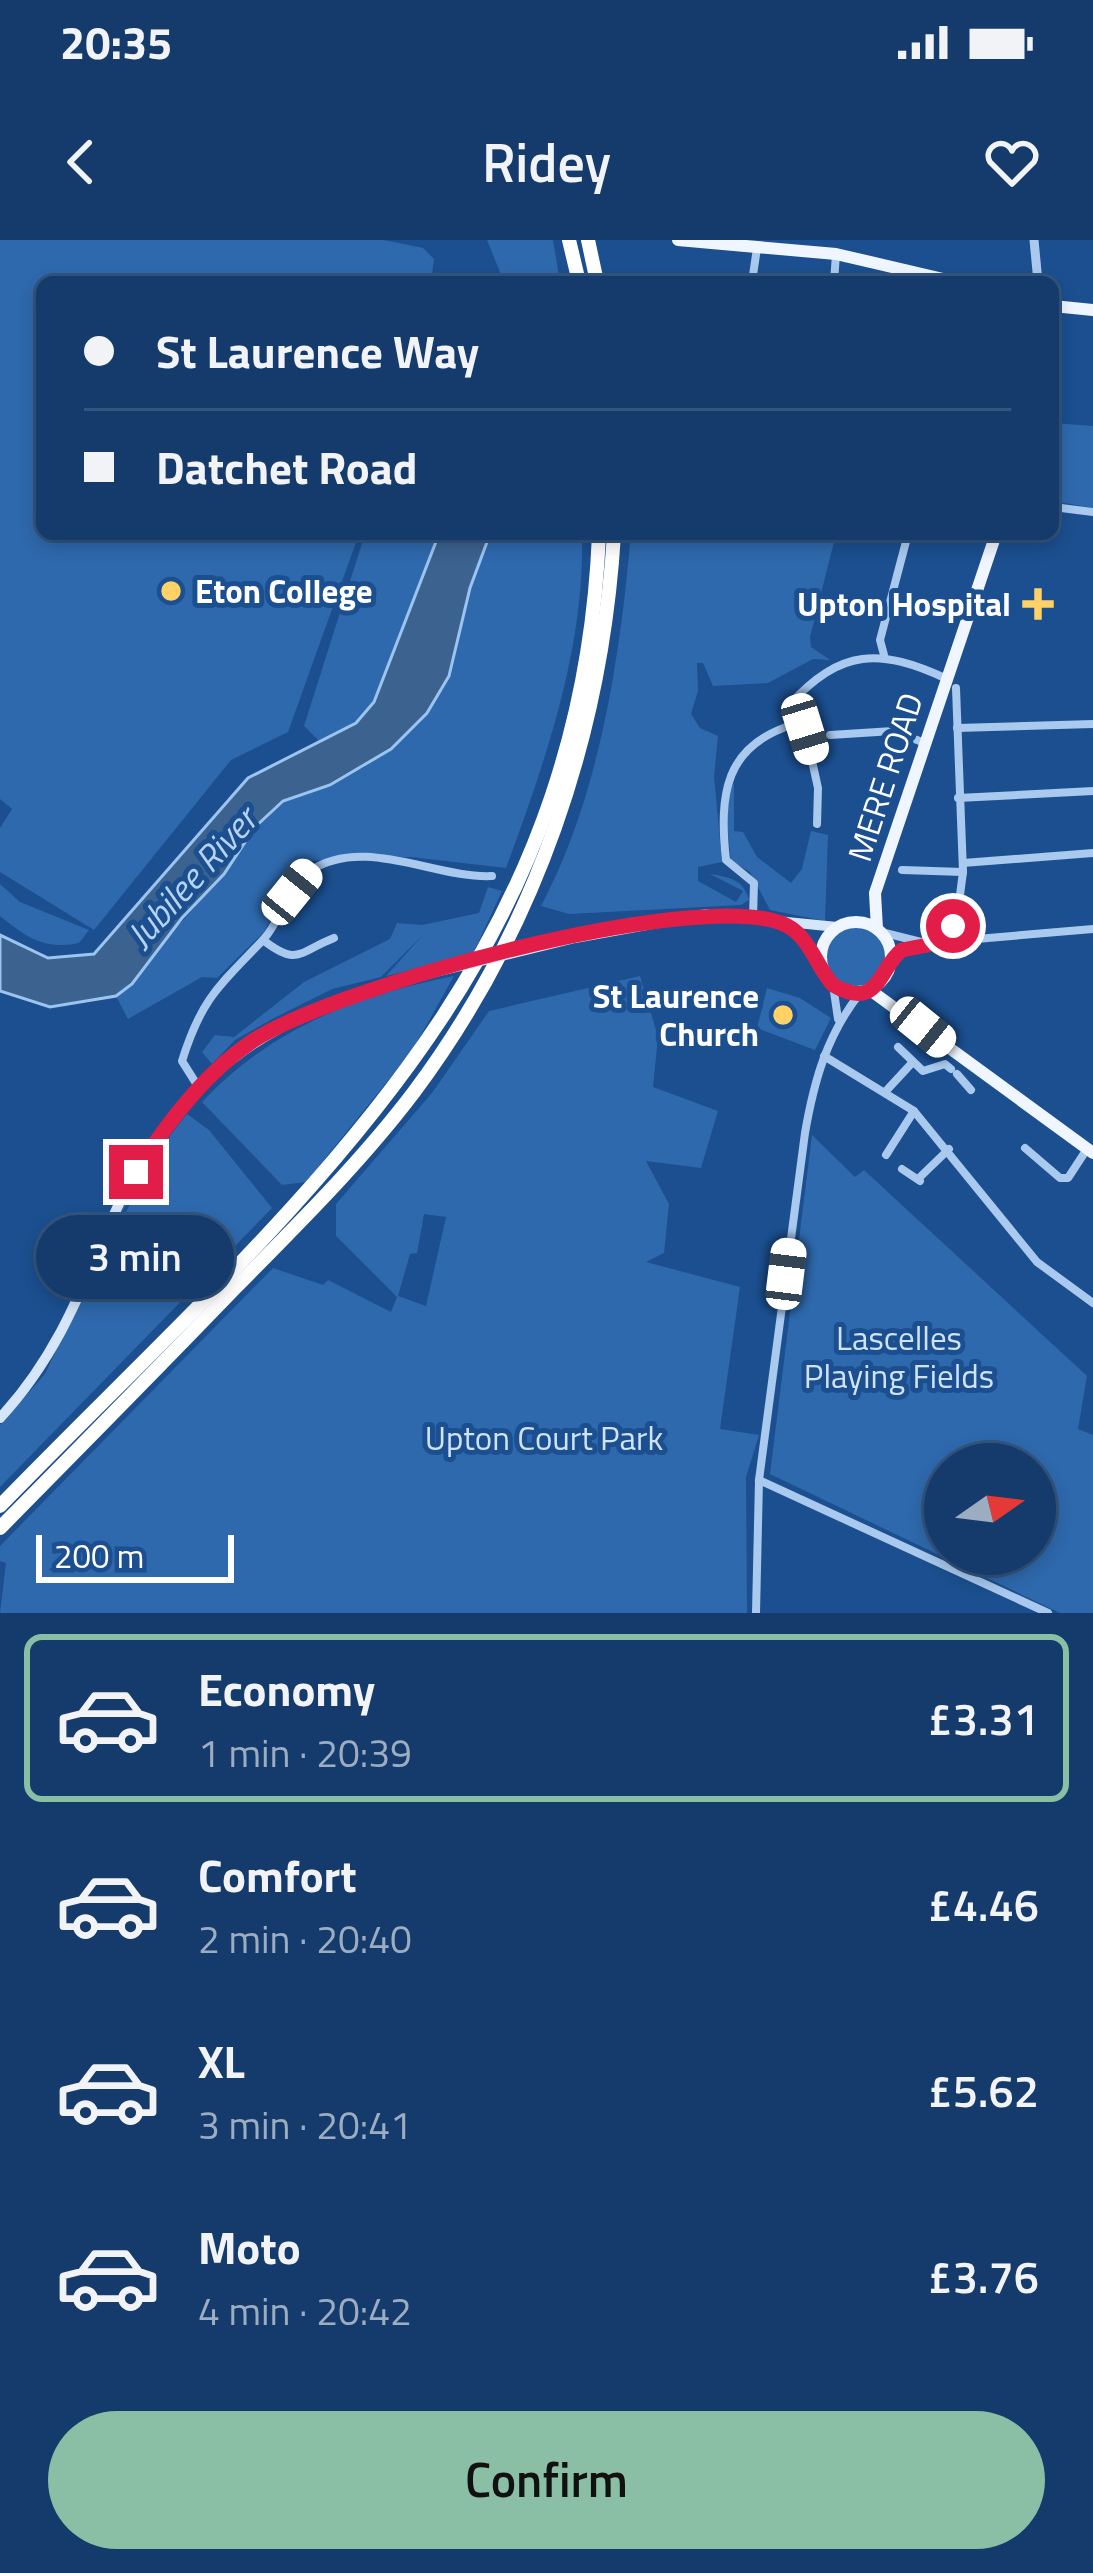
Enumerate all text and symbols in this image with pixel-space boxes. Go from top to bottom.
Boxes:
text: 20:35 [60,8,172,76]
text: Ridey [482,121,611,203]
icon: back [48,129,114,195]
icon: heart [979,129,1045,195]
text: St Laurence Way [156,317,479,385]
text: Datchet Road [156,433,417,501]
place label: Eton College [195,566,373,616]
marker: Eton College [158,578,184,604]
place label: Upton Hospital [797,579,1011,629]
marker: Upton Hospital [1022,588,1054,620]
street label: MERE ROAD [834,686,936,868]
car [777,689,833,769]
water label: Jubilee River [113,791,273,960]
car [255,853,329,931]
route start [926,899,980,953]
place label: St Laurence Church [592,971,759,1059]
car [884,990,962,1064]
marker: St Laurence Church [770,1002,796,1028]
route end [109,1145,163,1199]
callout: 3 min [37,1214,235,1298]
text: 3 min [88,1227,182,1286]
car [764,1236,808,1312]
park label: Lascelles Playing Fields [804,1313,994,1401]
park label: Upton Court Park [425,1413,663,1463]
north arrow [924,1443,1056,1575]
map controls [924,1443,1056,1575]
scale bar [36,1529,234,1582]
text: 200 m [54,1531,144,1581]
text: Economy [198,1655,375,1723]
icon: car [54,1664,162,1772]
text: £3.31 [927,1684,1039,1752]
text: 1 min · 20:39 [198,1723,412,1782]
text: Comfort [198,1841,357,1909]
icon: car [54,1850,162,1958]
text: £4.46 [927,1870,1039,1938]
text: 2 min · 20:40 [198,1909,412,1968]
text: XL [198,2027,245,2095]
icon: car [54,2036,162,2144]
text: £5.62 [927,2056,1039,2124]
text: 3 min · 20:41 [198,2095,412,2154]
text: Moto [198,2213,301,2281]
icon: car [54,2222,162,2330]
text: £3.76 [927,2242,1039,2310]
text: 4 min · 20:42 [198,2281,412,2340]
button: Confirm [48,2411,1045,2549]

